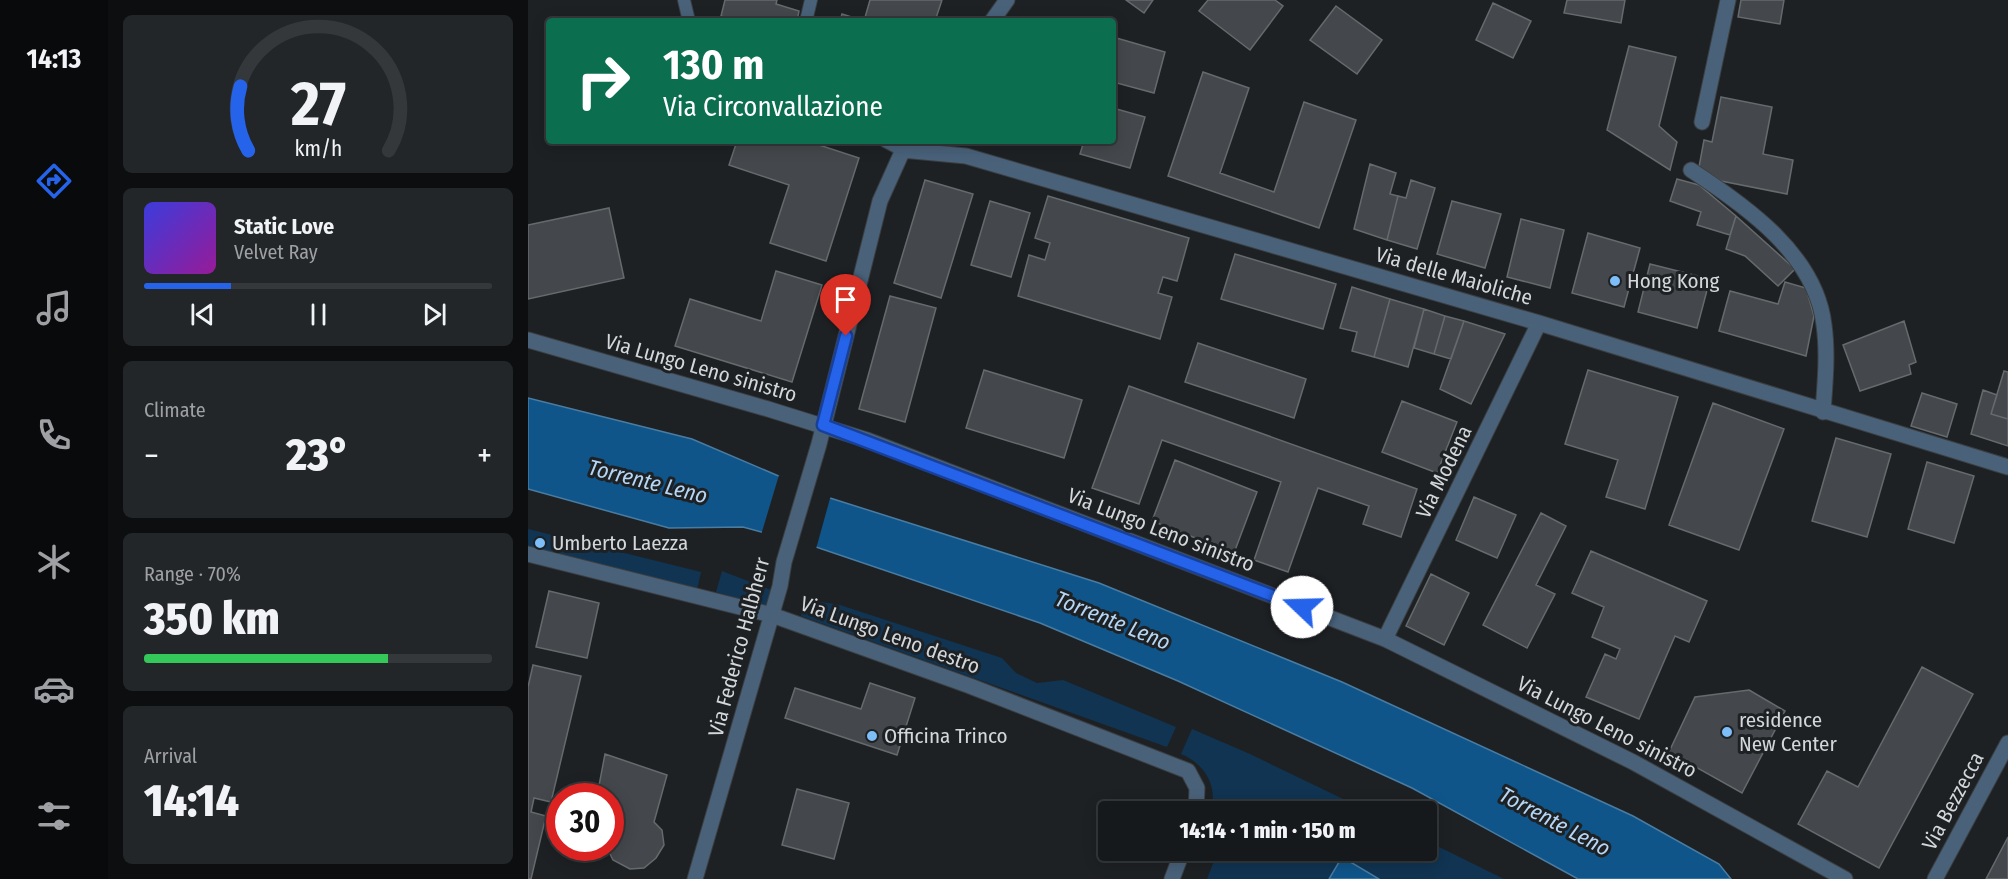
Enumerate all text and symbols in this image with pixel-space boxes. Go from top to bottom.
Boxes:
text: 130 m [663,40,764,90]
icon: right [564,42,642,120]
text: 14:13 [27,43,81,75]
text: 27 [289,67,346,142]
text: Via Circonvallazione [663,91,883,123]
text: km/h [294,136,342,162]
icon: directions [33,160,75,202]
text: Static Love [234,213,334,240]
text: Velvet Ray [234,240,318,264]
street label: Via delle Maioliche [1373,241,1535,311]
place label: Hong Kong [1627,268,1720,294]
pin [820,274,871,336]
marker: Hong Kong [1608,274,1622,288]
icon: arrive [829,283,862,316]
icon: music [33,287,75,329]
icon: previous [186,298,219,331]
icon: pause [302,298,335,331]
icon: next [418,298,451,331]
street label: Via Lungo Leno sinistro [602,328,800,408]
text: Climate [144,398,206,422]
icon: phone [33,414,75,456]
street label: Via Modena [1410,421,1478,523]
text: 23° [286,428,350,482]
text: − [144,436,159,476]
text: + [477,436,492,476]
water label: Torrente Leno [585,454,710,509]
street label: Via Lungo Leno sinistro [1064,482,1258,578]
place label: Umberto Laezza [552,530,688,556]
marker: Umberto Laezza [533,536,547,550]
icon: climate [33,541,75,583]
street label: Via Federico Halbherr [703,554,776,739]
text: Range · 70% [144,562,241,586]
position arrow [1270,575,1334,639]
water label: Torrente Leno [1051,585,1174,656]
street label: Via Lungo Leno destro [797,590,983,680]
text: 350 km [144,592,280,646]
icon: car [33,668,75,710]
street label: Via Lungo Leno sinistro [1513,670,1701,784]
place label: residence New Center [1739,707,1837,757]
place label: Officina Trinco [884,723,1008,749]
marker: residence New Center [1720,725,1734,739]
marker: Officina Trinco [865,729,879,743]
text: Arrival [144,744,197,768]
street label: Via Bezzecca [1916,747,1990,855]
text: 14:14 [144,774,239,828]
water label: Torrente Leno [1495,781,1615,862]
speed limit sign: 30 [546,783,624,861]
icon: filters [33,795,75,837]
text: 14:14 · 1 min · 150 m [1179,817,1356,844]

